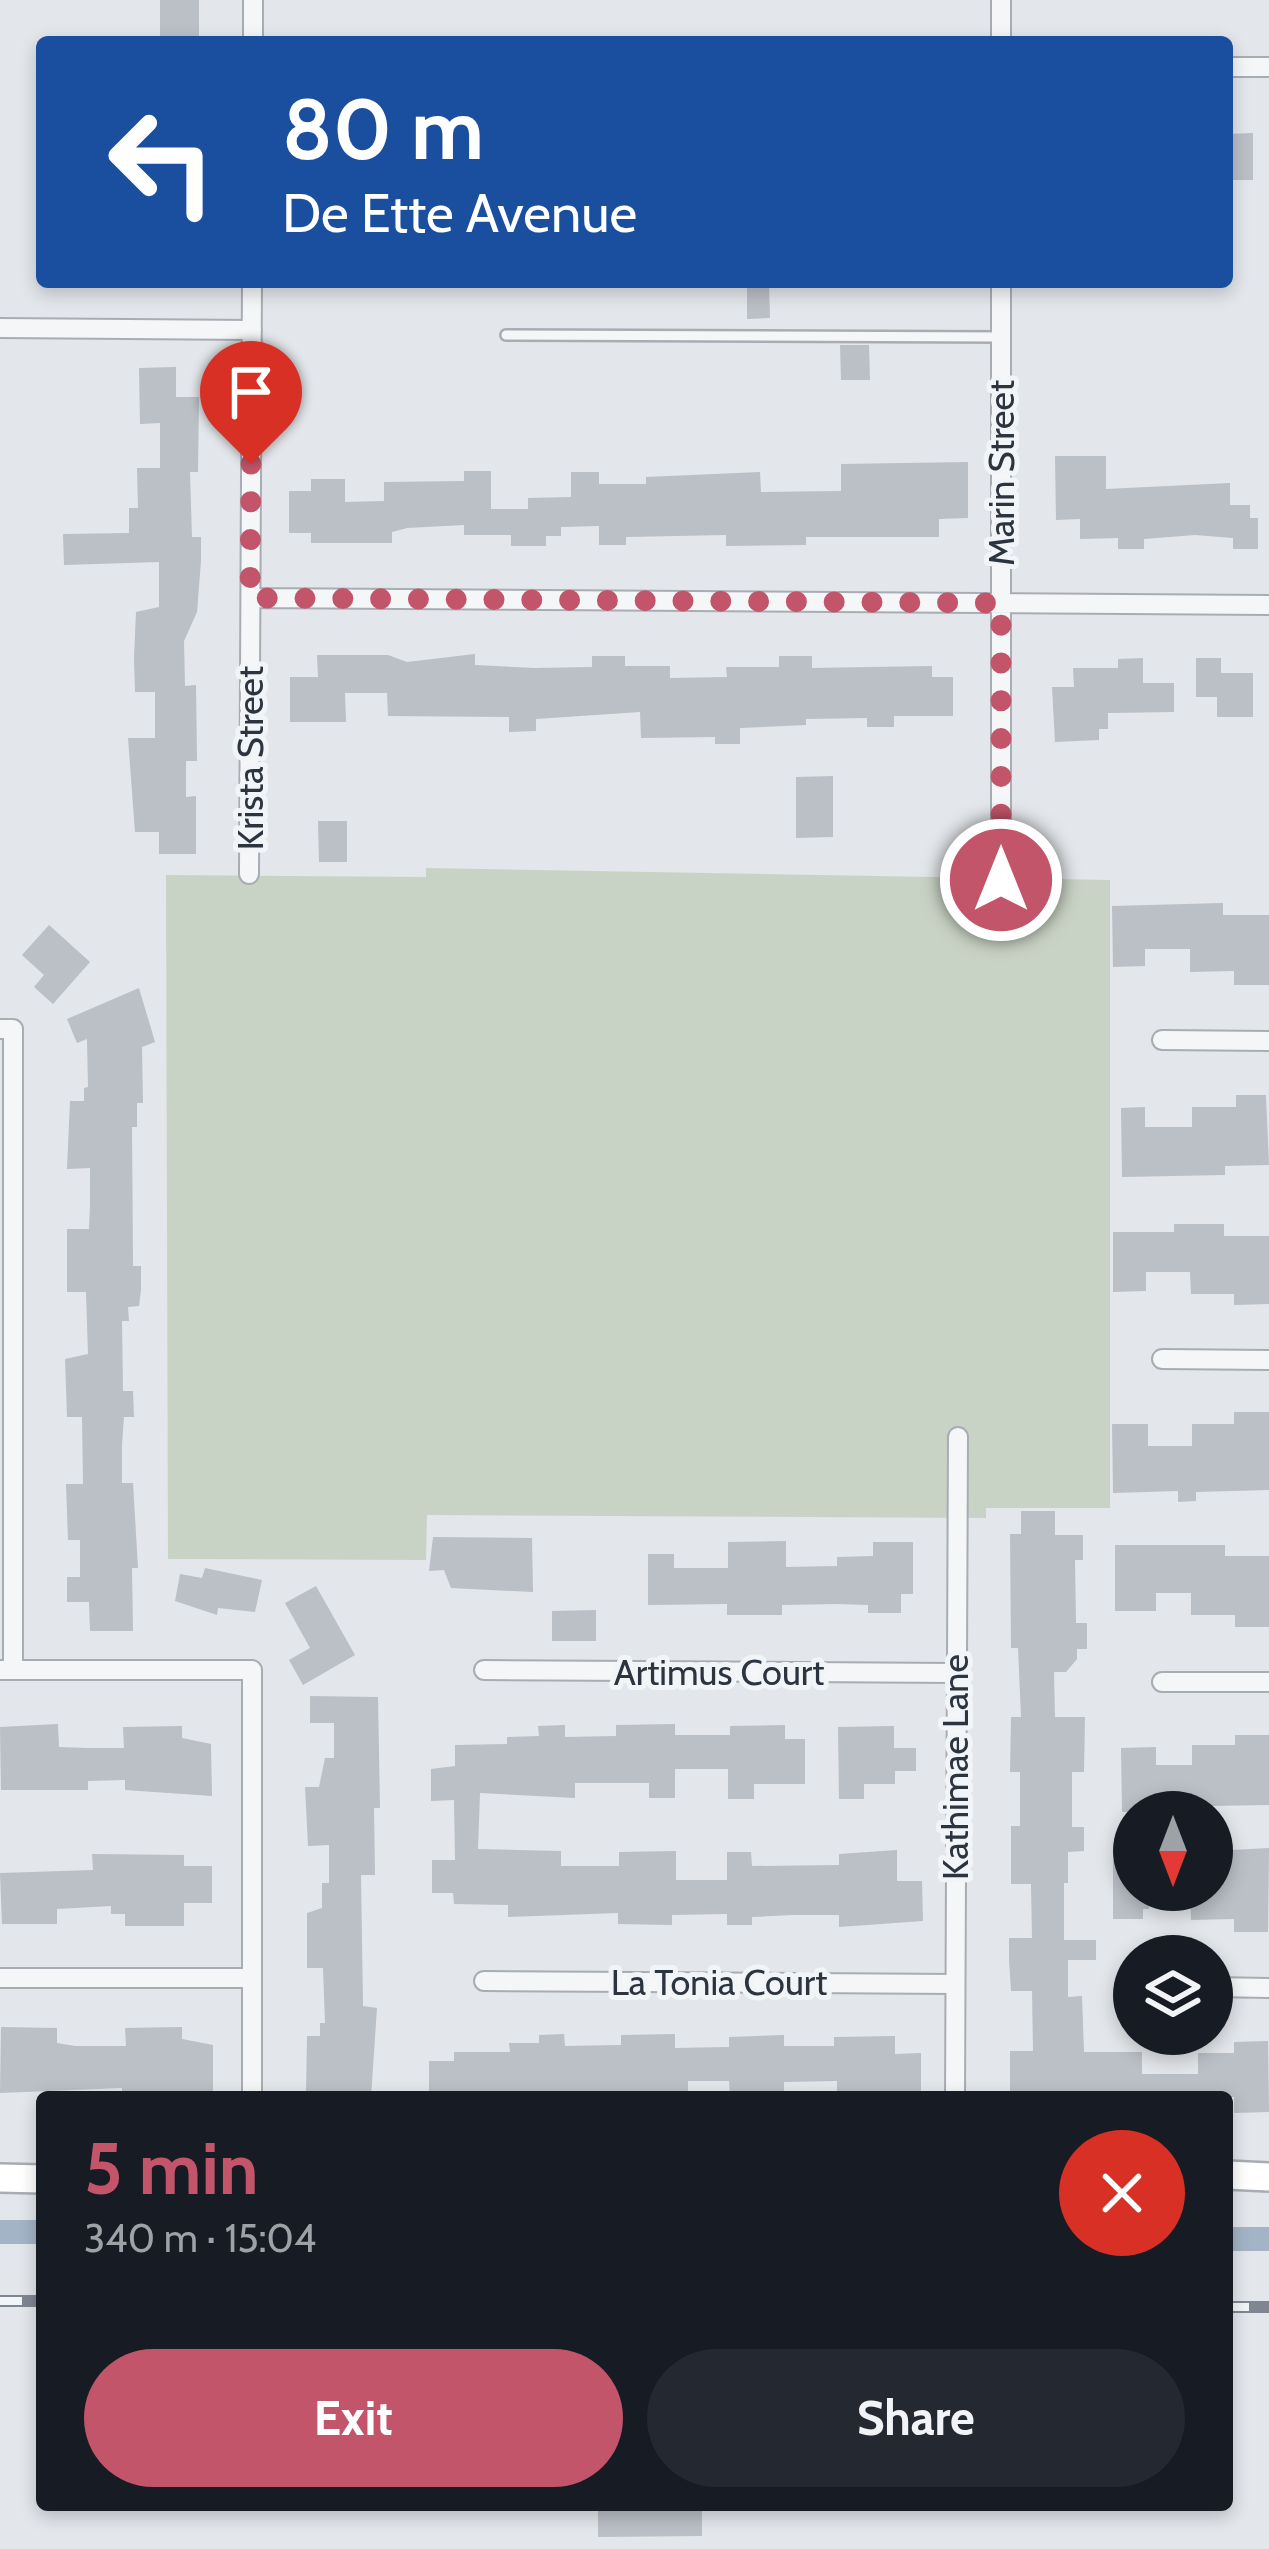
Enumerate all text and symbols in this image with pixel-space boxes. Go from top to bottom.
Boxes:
text: 80 m [282,78,484,180]
icon: left [84,84,240,240]
text: De Ette Avenue [282,180,637,246]
pin [200,341,302,464]
icon: arrive [218,359,284,425]
street label: Marin Street [979,380,1023,566]
street label: Krista Street [228,666,272,850]
position arrow [938,817,1064,943]
street label: Artimus Court [614,1650,824,1694]
street label: Kathimae Lane [933,1654,977,1880]
north arrow [1113,1791,1233,1911]
map controls [1113,1791,1233,2055]
button: layers [1113,1935,1233,2055]
street label: La Tonia Court [611,1960,827,2004]
text: 5 min [84,2125,258,2212]
button: close [1059,2130,1185,2256]
text: 340 m · 15:04 [84,2214,316,2262]
button: Exit [84,2349,623,2487]
button: Share [647,2349,1185,2487]

